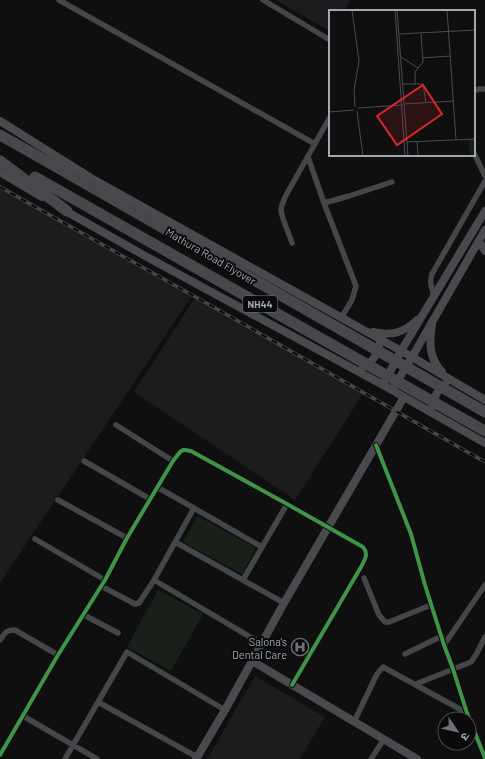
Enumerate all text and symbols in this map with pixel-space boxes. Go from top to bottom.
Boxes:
inset map [329,10,475,156]
street label: Mathura Road Flyover [164,225,258,287]
road number: NH44 [243,296,277,312]
place label: Salona's Dental Care [232,635,287,661]
hospital icon: Salona's Dental Care [290,637,310,657]
north arrow [437,711,477,751]
text: उ [458,731,473,744]

